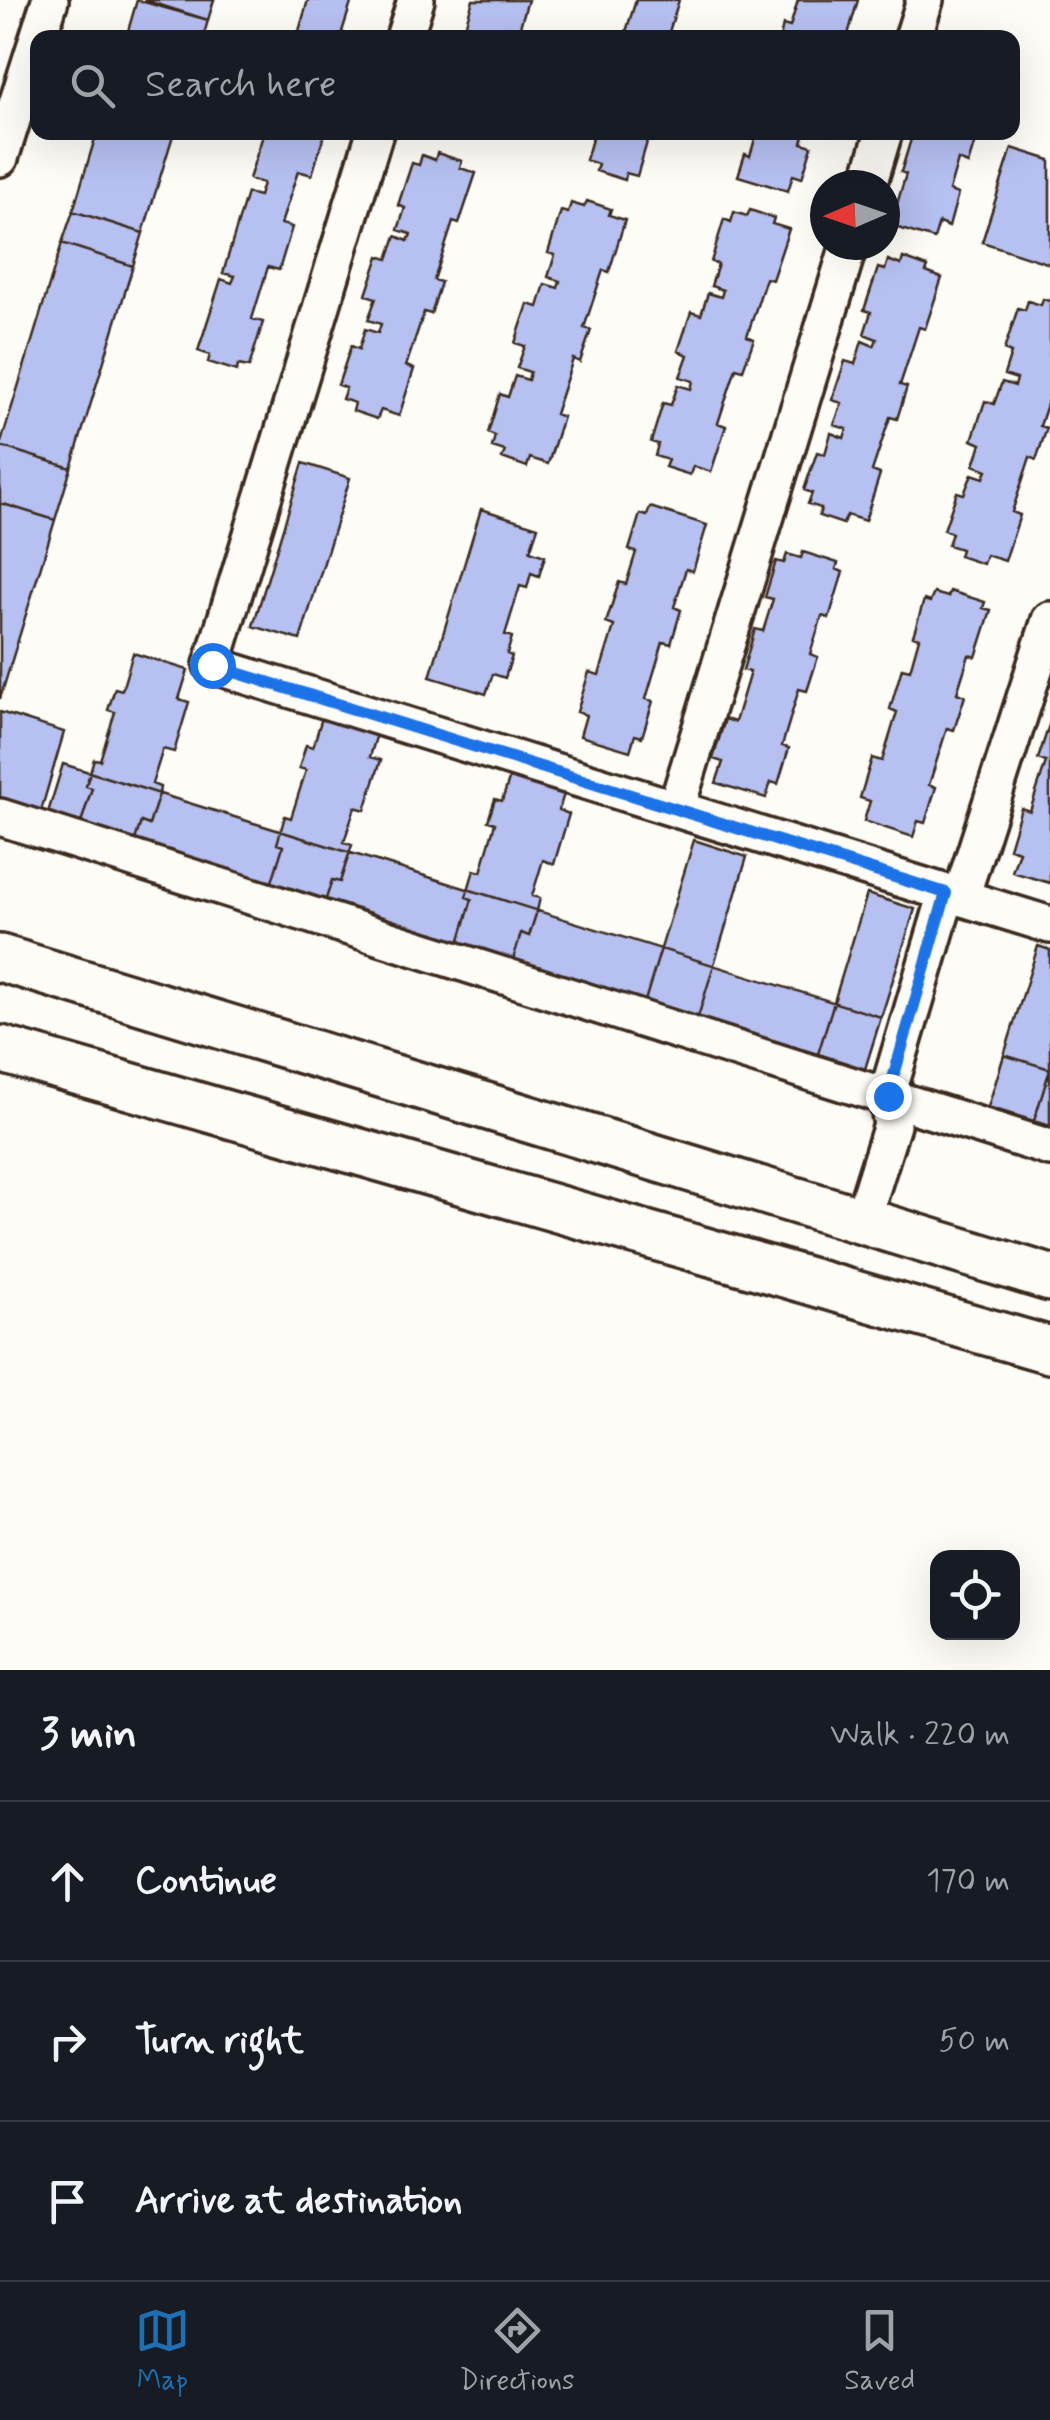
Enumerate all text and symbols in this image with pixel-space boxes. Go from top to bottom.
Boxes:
search box [30,30,1020,140]
icon: search [65,58,120,113]
text: Search here [145,61,336,110]
north arrow [810,170,900,260]
route start [190,643,236,689]
route end [866,1074,912,1120]
map controls [930,1550,1020,1640]
button: locate [930,1550,1020,1640]
text: 3 min [40,1708,137,1763]
text: Walk · 220 m [830,1714,1010,1756]
icon: ahead [40,1854,95,1909]
text: Continue [135,1857,277,1906]
text: 170 m [926,1860,1010,1902]
icon: right [40,2014,95,2069]
text: Turn right [135,2017,304,2066]
text: 50 m [938,2020,1010,2062]
icon: arrive [40,2174,95,2229]
text: Arrive at destination [135,2177,462,2226]
tab: Map [135,2303,190,2400]
tab: Directions [460,2303,575,2400]
tab: Saved [844,2303,915,2400]

